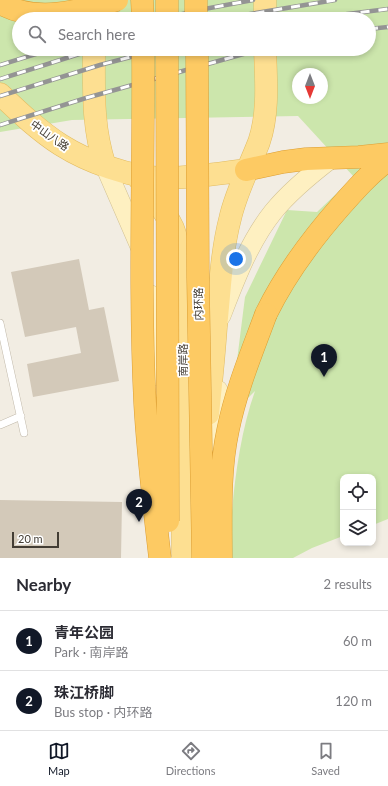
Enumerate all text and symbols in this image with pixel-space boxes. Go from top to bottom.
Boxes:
search box [12,12,376,56]
icon: search [26,23,48,45]
text: Search here [58,25,135,43]
north arrow [292,68,328,104]
street label: 中山八路 [28,117,72,153]
your location [226,249,246,269]
street label: 内环路 [191,287,205,321]
street label: 南岸路 [176,344,189,377]
pin: 1 [311,344,337,377]
map controls [340,474,376,546]
button: locate [340,474,376,510]
pin: 2 [126,489,152,522]
button: layers [340,510,376,546]
scale bar [12,530,59,549]
text: 20 m [18,532,43,545]
text: Nearby [16,574,71,595]
text: 2 results [324,576,372,592]
text: 青年公园 [54,623,114,641]
text: 1 [25,633,33,649]
text: 60 m [343,633,372,649]
text: Park · 南岸路 [54,644,128,660]
text: 珠江桥脚 [54,683,114,701]
text: 2 [25,693,33,709]
text: 120 m [335,693,372,709]
text: Bus stop · 内环路 [54,704,152,720]
tab: Map [48,740,70,777]
tab: Directions [166,740,215,777]
tab: Saved [311,740,340,777]

